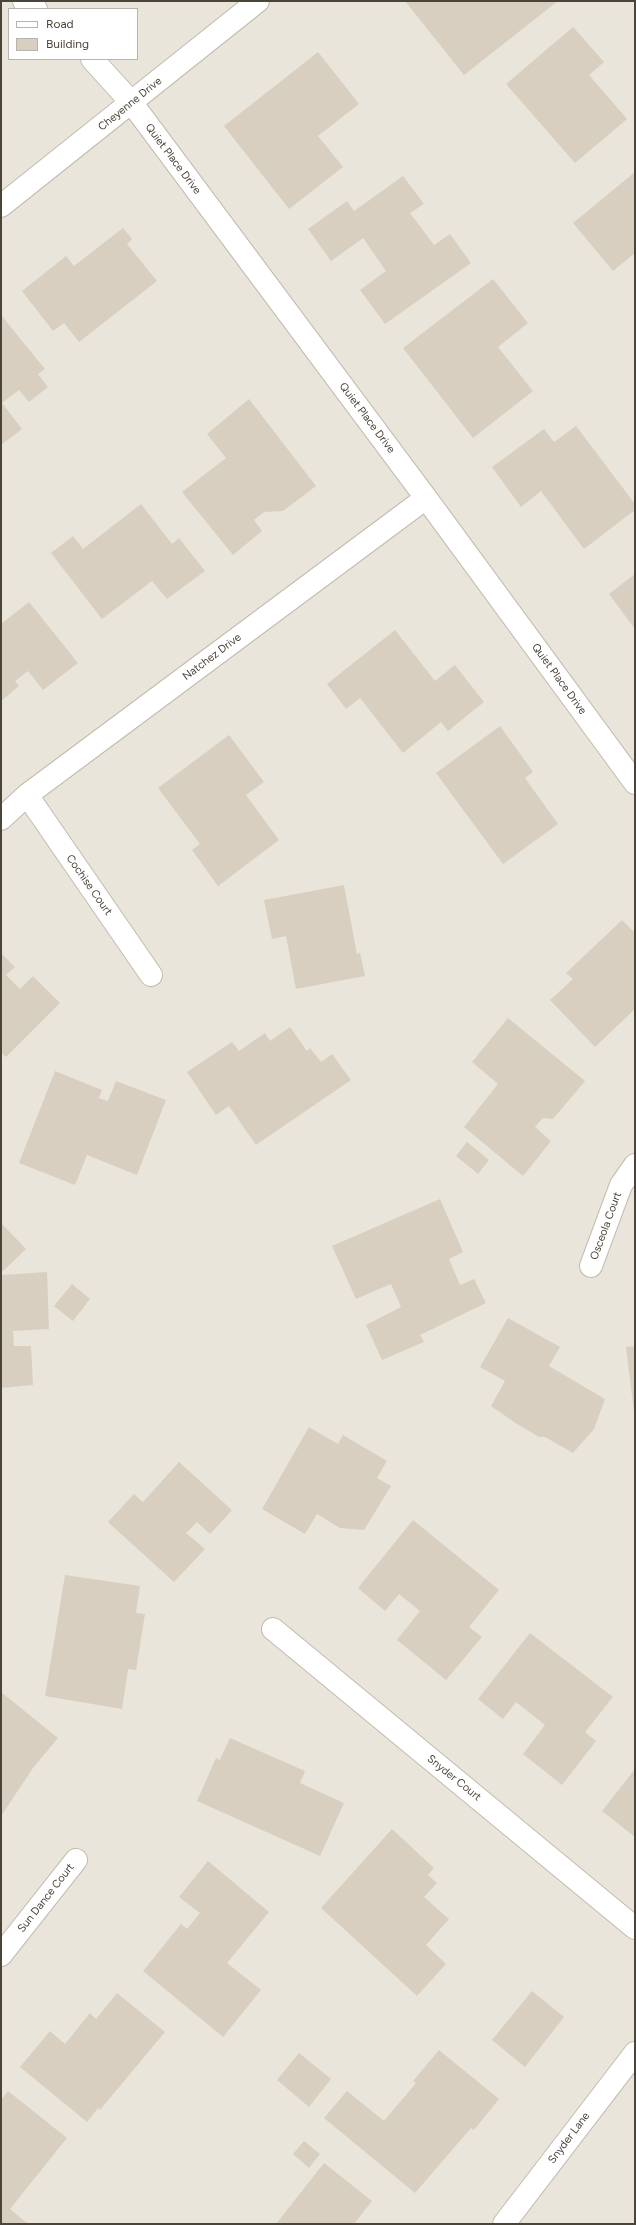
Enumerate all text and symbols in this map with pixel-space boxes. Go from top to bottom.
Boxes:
legend [8,8,138,60]
text: Road [46,17,74,31]
text: Building [46,37,89,51]
street label: Cheyenne Drive [96,74,164,134]
street label: Quiet Place Drive [142,121,204,197]
street label: Quiet Place Drive [336,380,398,456]
street label: Natchez Drive [180,631,244,683]
street label: Quiet Place Drive [529,641,589,717]
street label: Cochise Court [63,852,115,918]
street label: Osceola Court [588,1190,624,1262]
street label: Snyder Court [424,1752,484,1804]
street label: Sun Dance Court [15,1861,77,1935]
street label: Snyder Lane [545,2110,593,2166]

